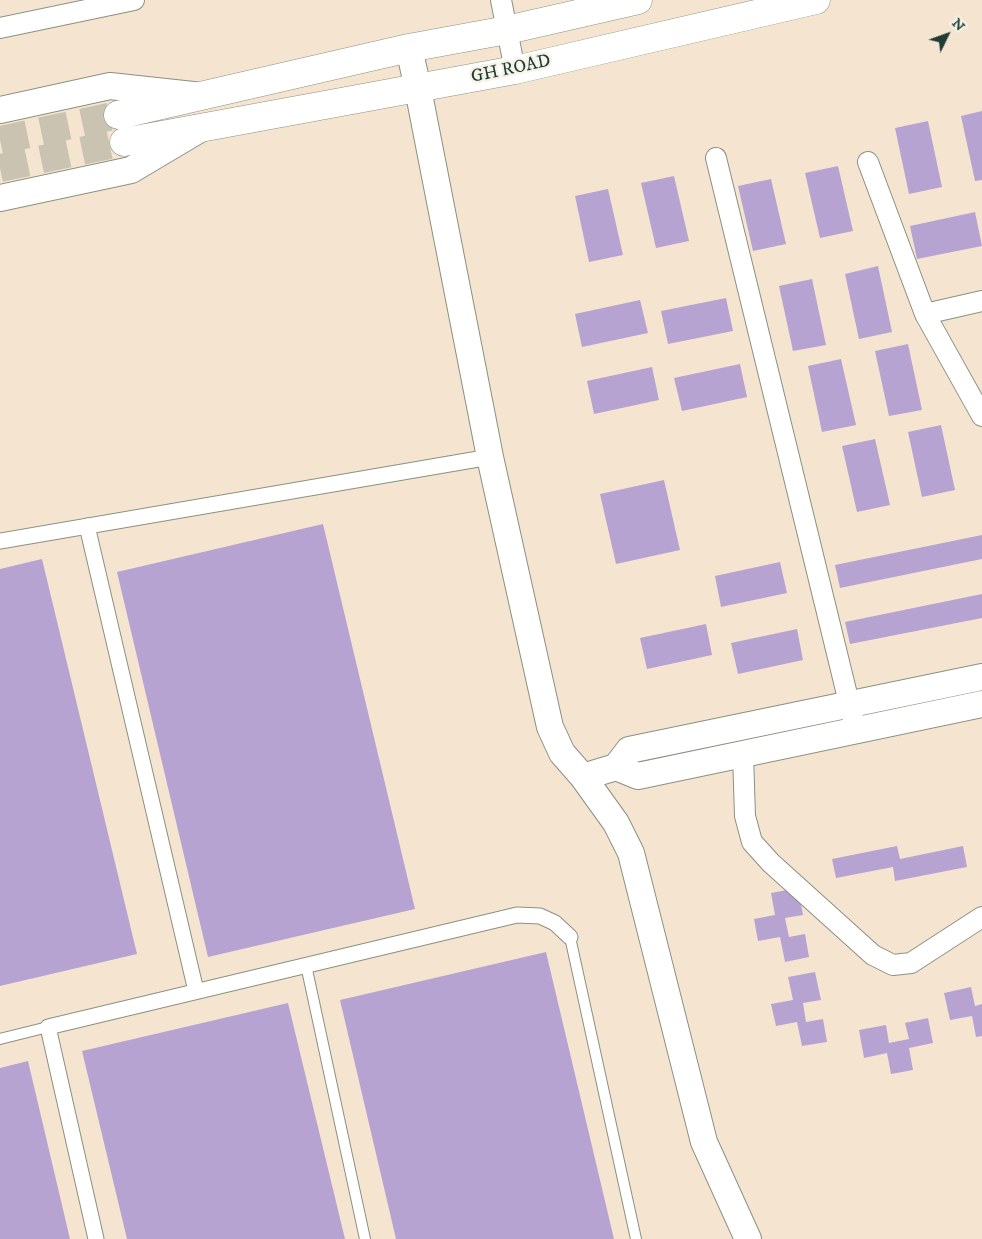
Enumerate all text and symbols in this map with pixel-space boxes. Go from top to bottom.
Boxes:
north arrow [922,10,972,60]
text: N [948,15,969,35]
street label: GH ROAD [469,51,553,89]

